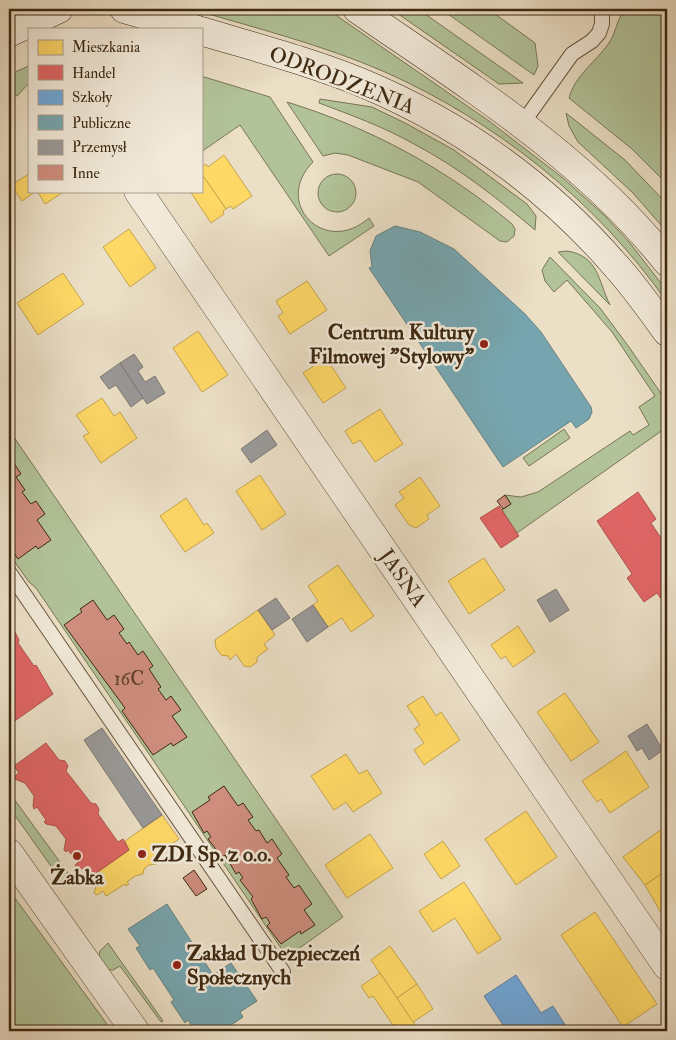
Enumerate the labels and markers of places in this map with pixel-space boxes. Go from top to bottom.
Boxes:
place label: Centrum Kultury Filmowej "Stylowy" [309,319,475,370]
marker: Centrum Kultury Filmowej "Stylowy" [478,338,490,350]
place label: ZDI Sp. z o.o. [152,841,271,868]
marker: ZDI Sp. z o.o. [136,848,148,860]
marker: Żabka [71,850,83,862]
place label: Żabka [50,864,105,891]
place label: Zakład Ubezpieczeń Społecznych [187,940,360,991]
marker: Zakład Ubezpieczeń Społecznych [171,959,183,971]

